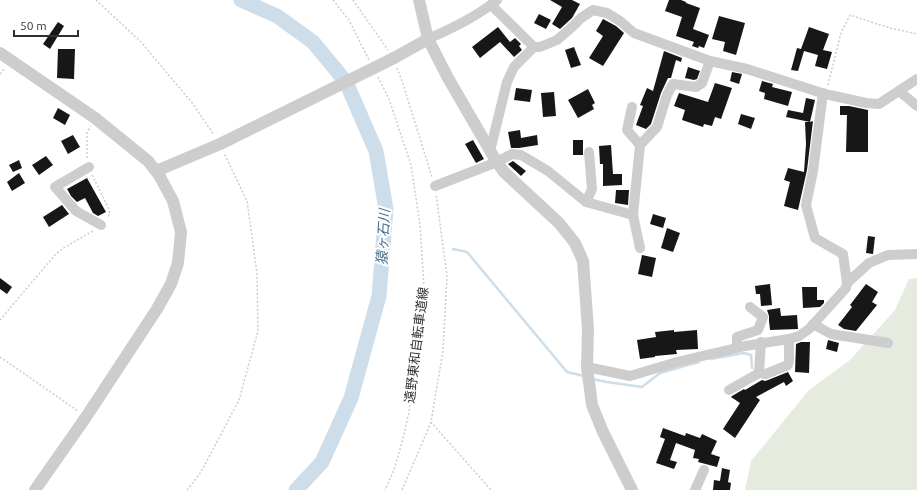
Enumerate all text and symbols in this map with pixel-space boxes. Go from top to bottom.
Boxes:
scale bar [14,12,78,38]
text: 50 m [20,19,47,32]
water label: 猿ヶ石川 [374,207,393,265]
street label: 遠野東和自転車道線 [402,286,430,404]

